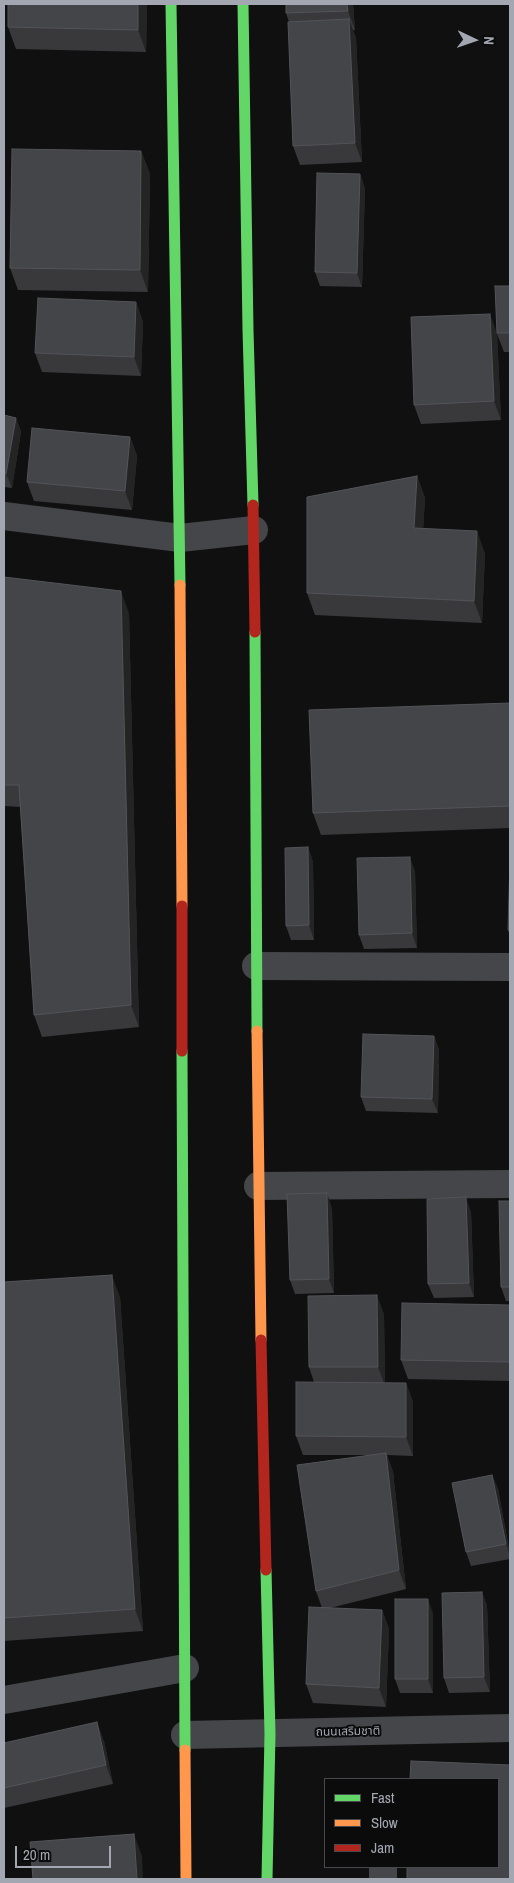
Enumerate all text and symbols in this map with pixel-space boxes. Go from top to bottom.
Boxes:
north arrow [449,15,499,65]
text: N [480,36,498,45]
street label: ถนนเสริมชาติ [316,1724,380,1740]
legend [324,1778,499,1868]
text: Fast [371,1787,394,1808]
text: Slow [371,1812,398,1833]
scale bar [18,1836,114,1868]
text: Jam [371,1837,394,1858]
text: 20 m [23,1844,50,1865]

